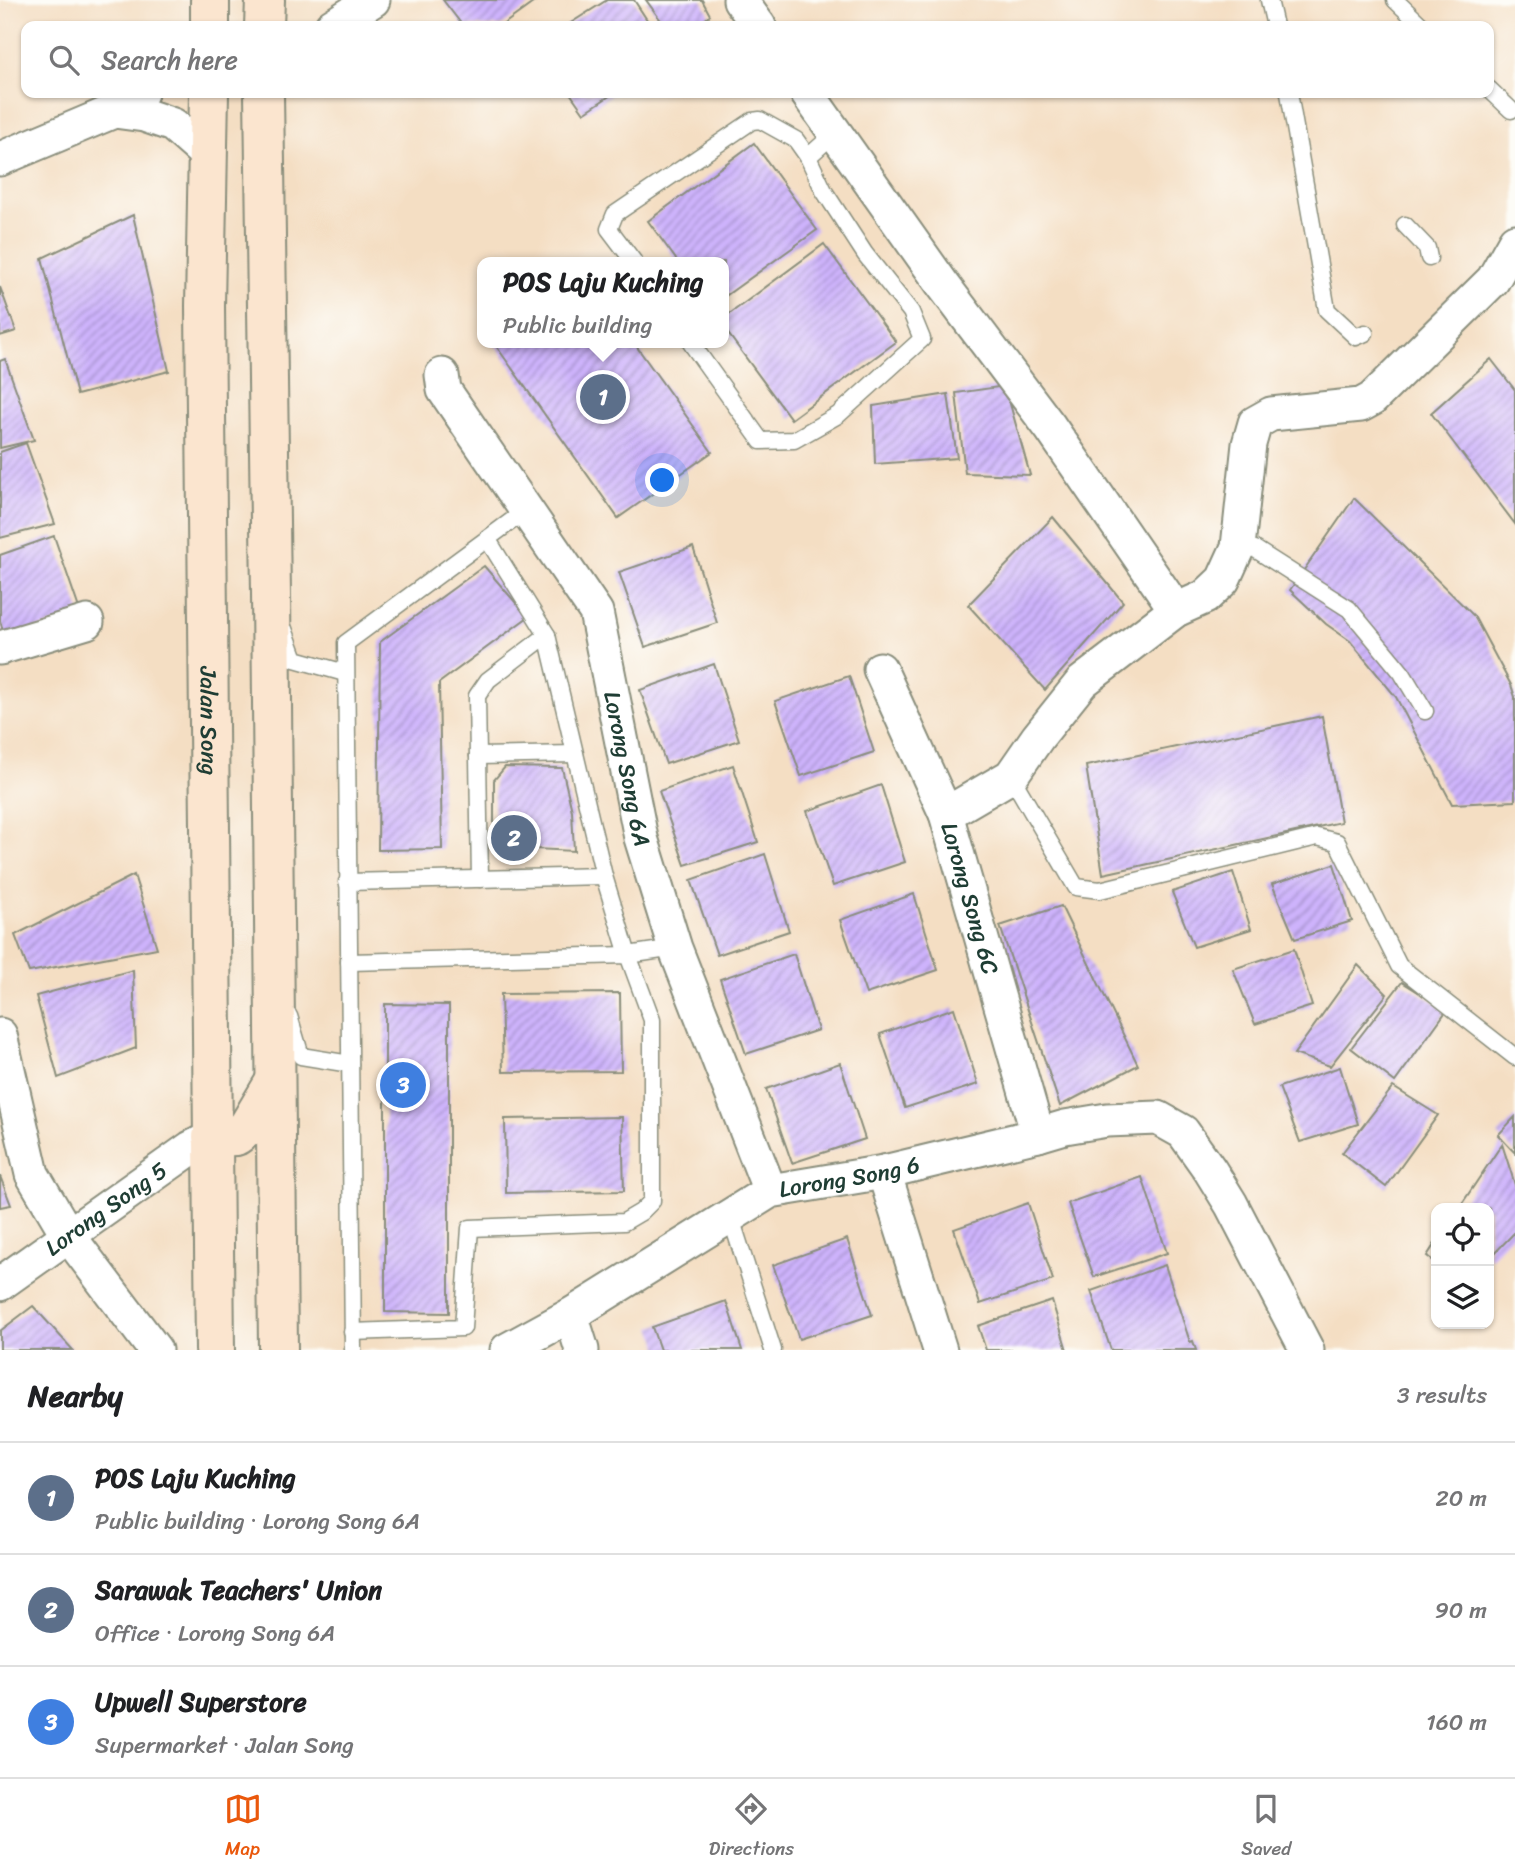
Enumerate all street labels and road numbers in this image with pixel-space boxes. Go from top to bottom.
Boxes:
street label: Jalan Song [187,665,229,776]
street label: Lorong Song 6A [591,688,663,852]
street label: Lorong Song 6C [928,817,1011,979]
street label: Lorong Song 6 [776,1144,924,1210]
street label: Lorong Song 5 [36,1151,176,1267]

